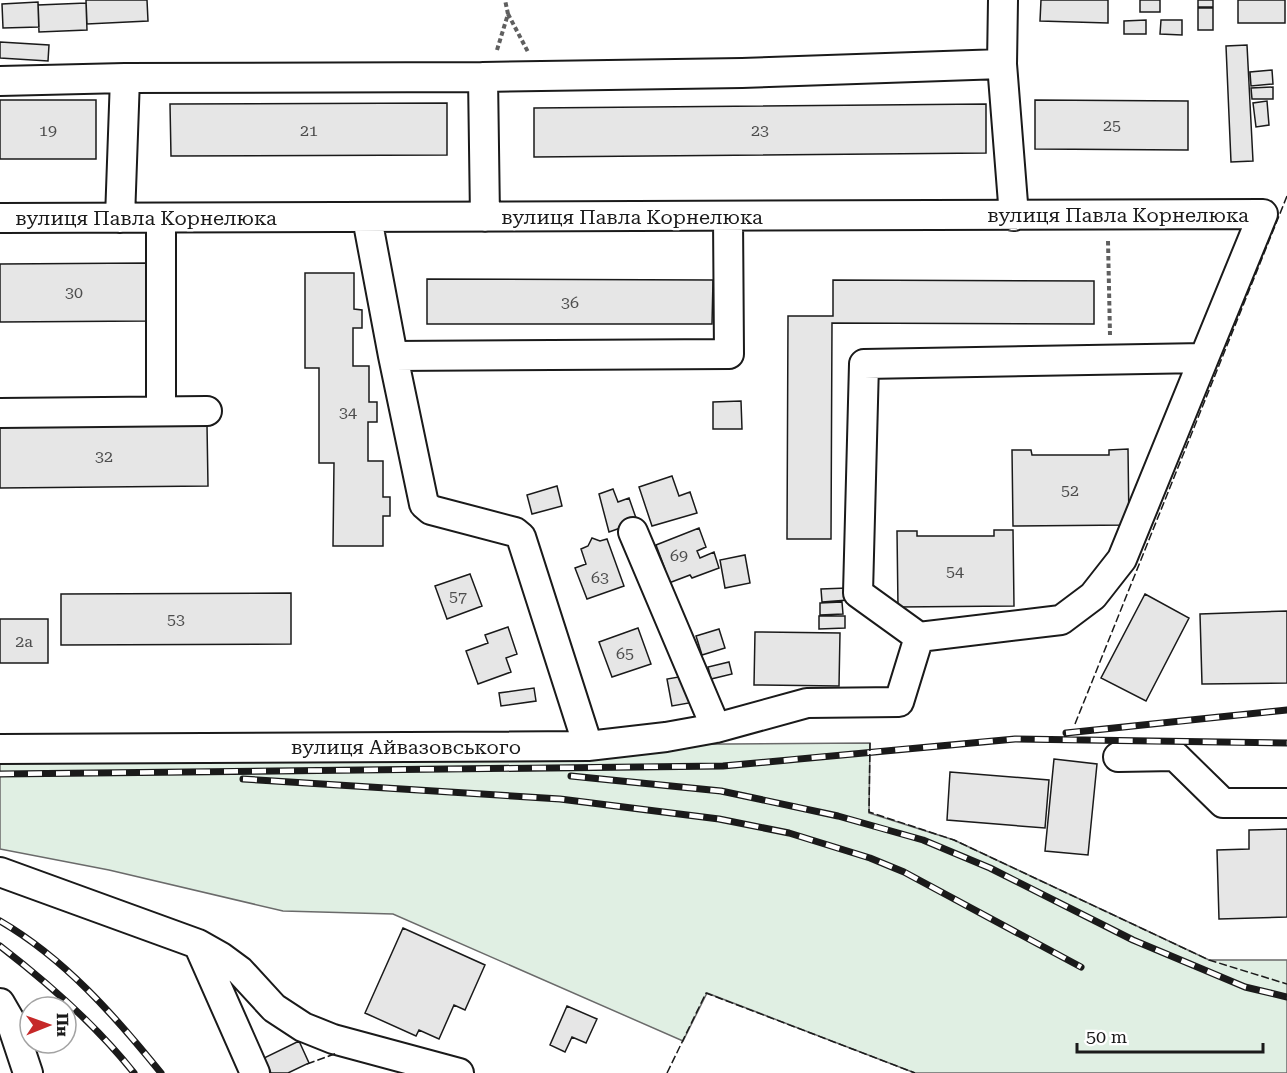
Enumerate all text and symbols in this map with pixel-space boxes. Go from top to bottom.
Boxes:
house number: 25 [1103,116,1121,135]
house number: 19 [39,121,57,140]
house number: 21 [300,121,318,140]
house number: 23 [751,121,769,140]
street label: вулиця Павла Корнелюка [987,203,1249,227]
street label: вулиця Павла Корнелюка [501,205,763,229]
street label: вулиця Павла Корнелюка [15,206,277,230]
house number: 30 [65,283,83,302]
house number: 36 [561,293,579,312]
house number: 34 [339,403,357,422]
house number: 32 [95,447,113,466]
house number: 52 [1061,481,1079,500]
house number: 69 [670,546,688,565]
house number: 54 [946,562,964,581]
house number: 63 [591,568,609,587]
house number: 57 [449,587,467,606]
house number: 53 [167,610,185,629]
house number: 2а [15,632,33,651]
house number: 65 [616,644,634,663]
street label: вулиця Айвазовського [291,735,521,759]
north arrow [18,995,78,1055]
text: Пн [53,1013,72,1037]
scale bar [1077,1016,1263,1054]
text: 50 m [1086,1026,1127,1047]

